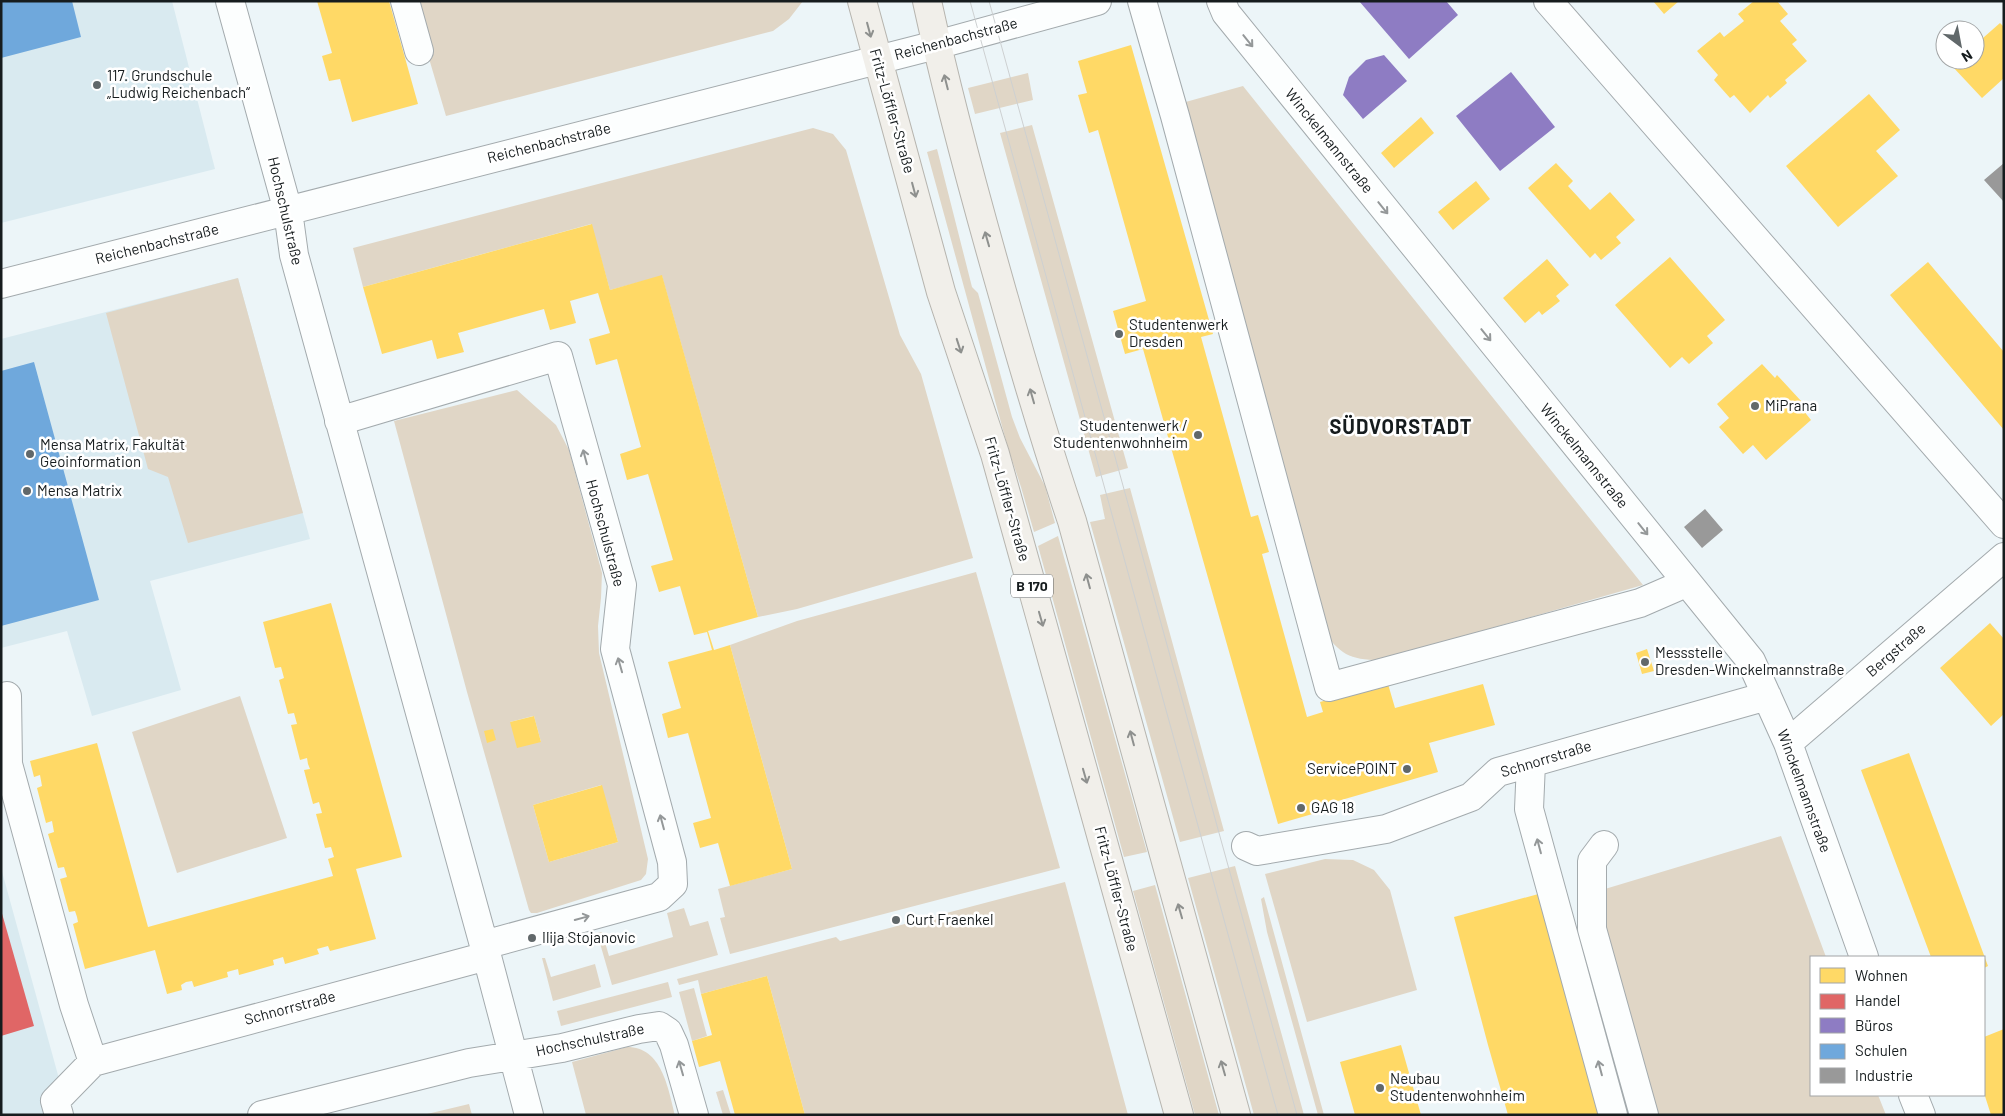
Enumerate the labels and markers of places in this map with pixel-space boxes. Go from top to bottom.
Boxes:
place label: 117. Grundschule „Ludwig Reichenbach“ [107,66,250,101]
marker: 117. Grundschule „Ludwig Reichenbach“ [91,79,103,91]
place label: Studentenwerk Dresden [1129,315,1229,350]
marker: Studentenwerk Dresden [1113,328,1125,340]
place label: MiPrana [1765,396,1817,414]
marker: MiPrana [1749,400,1761,412]
place label: Studentenwerk / Studentenwohnheim [1053,416,1188,451]
marker: Studentenwerk / Studentenwohnheim [1192,429,1204,441]
place label: Mensa Matrix, Fakultät Geoinformation [40,435,185,470]
marker: Mensa Matrix, Fakultät Geoinformation [24,448,36,460]
place label: Mensa Matrix [37,481,122,499]
marker: Mensa Matrix [21,485,33,497]
place label: Messstelle Dresden-Winckelmannstraße [1655,643,1845,678]
marker: Messstelle Dresden-Winckelmannstraße [1639,656,1651,668]
place label: ServicePOINT [1307,759,1397,777]
marker: ServicePOINT [1401,763,1413,775]
place label: GAG 18 [1311,798,1354,816]
marker: GAG 18 [1295,802,1307,814]
place label: Curt Fraenkel [906,910,993,928]
marker: Curt Fraenkel [890,914,902,926]
place label: Ilija Stojanovic [542,928,636,946]
marker: Ilija Stojanovic [526,932,538,944]
place label: Neubau Studentenwohnheim [1390,1069,1525,1104]
marker: Neubau Studentenwohnheim [1374,1082,1386,1094]

